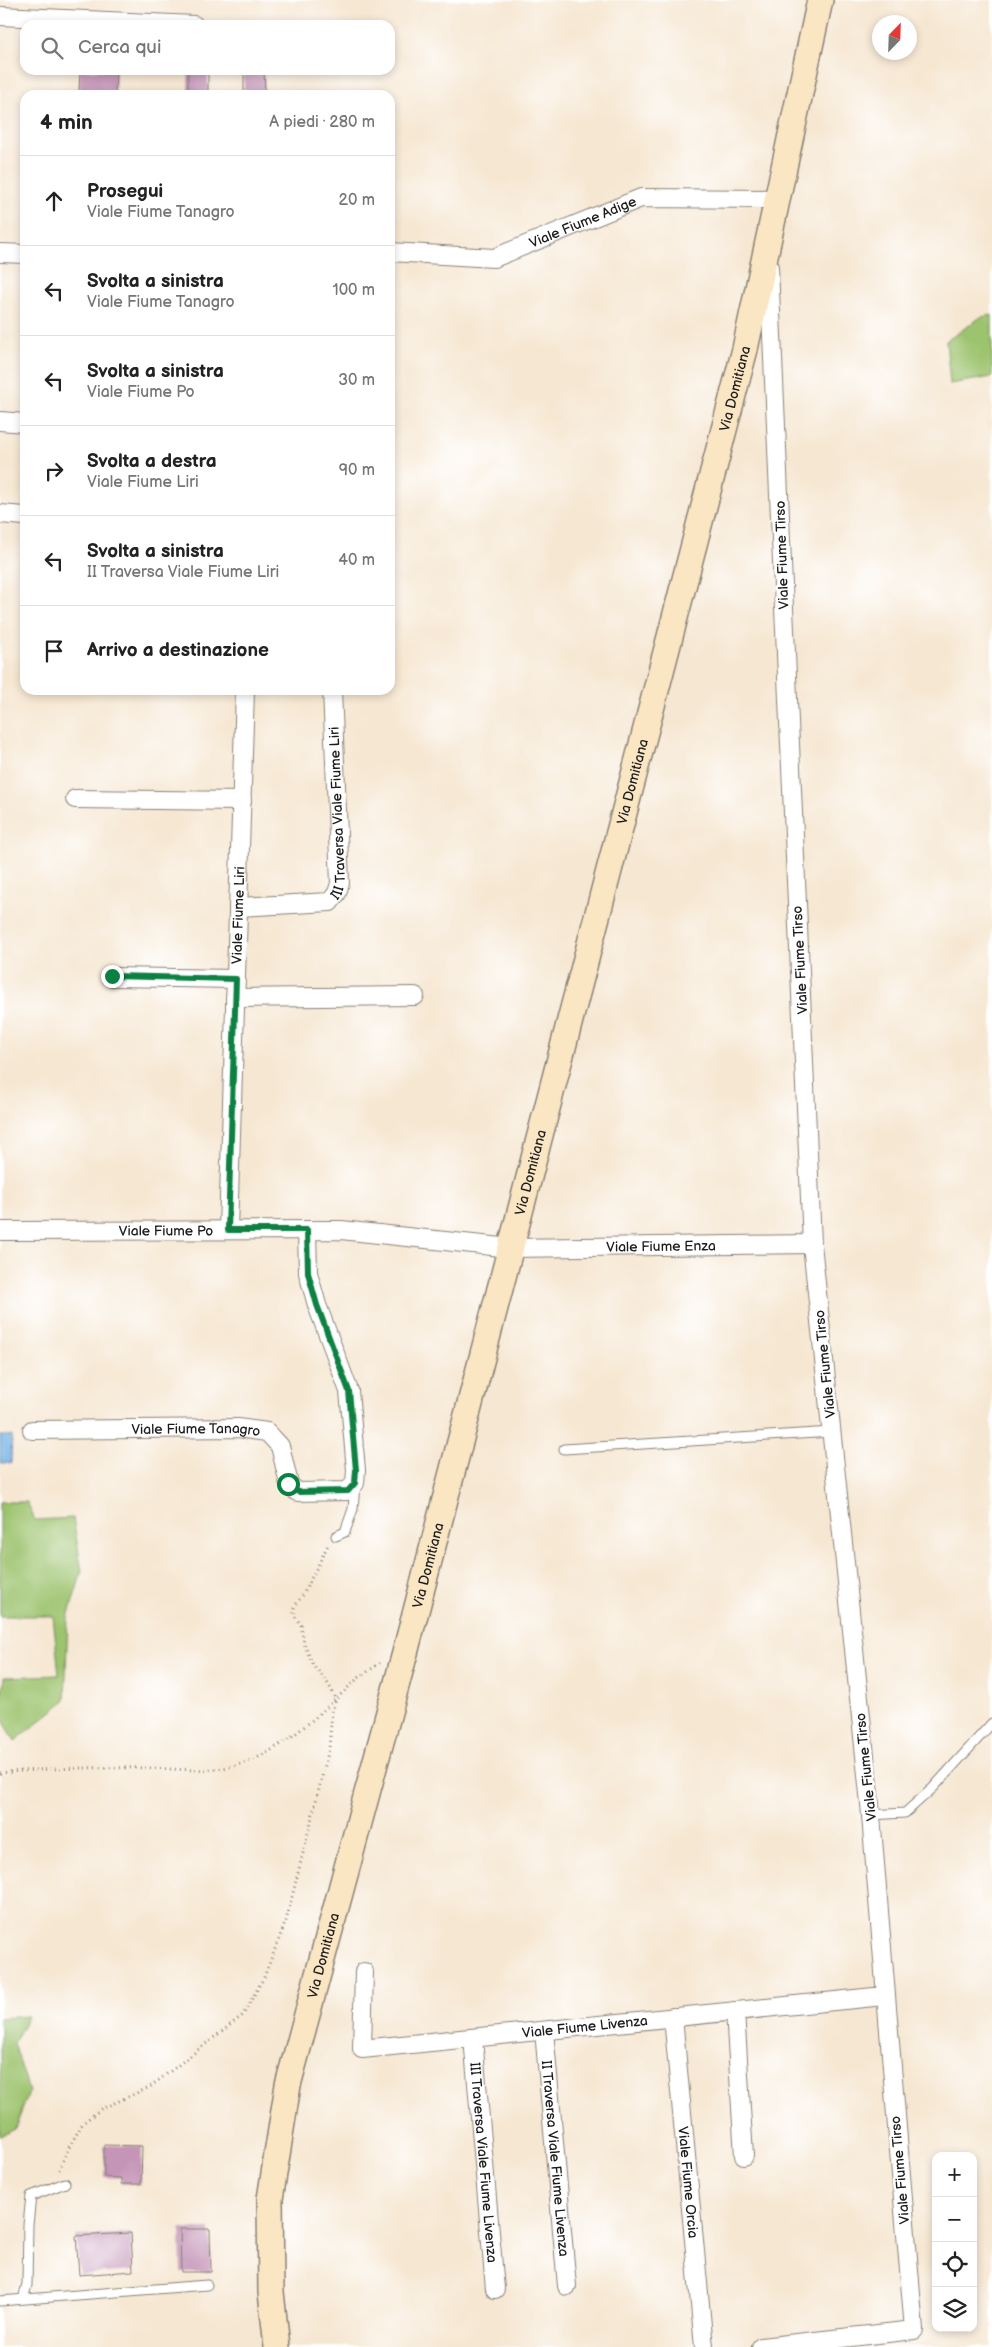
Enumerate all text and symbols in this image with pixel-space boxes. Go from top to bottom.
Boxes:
north arrow [872,15,917,60]
search box [20,20,395,75]
icon: search [38,34,66,62]
text: Cerca qui [78,36,161,59]
text: 4 min [40,110,93,135]
text: A piedi · 280 m [269,113,375,132]
text: Prosegui [87,180,163,203]
icon: ahead [40,187,68,215]
text: 20 m [339,191,375,210]
street label: Viale Fiume Adige [527,192,639,251]
text: Viale Fiume Tanagro [87,203,235,222]
text: Svolta a sinistra [87,270,224,293]
icon: left [40,277,68,305]
text: 100 m [332,281,375,300]
text: Viale Fiume Tanagro [87,293,235,312]
street label: Via Domitiana [715,344,754,433]
text: Svolta a sinistra [87,360,224,383]
icon: left [40,367,68,395]
text: 30 m [338,371,375,390]
text: Viale Fiume Po [87,383,195,402]
text: Svolta a destra [87,450,217,473]
icon: right [40,457,68,485]
text: 90 m [339,461,375,480]
text: Viale Fiume Liri [87,473,199,492]
street label: Viale Fiume Tirso [772,500,792,610]
text: Svolta a sinistra [87,540,224,563]
icon: left [40,547,68,575]
text: 40 m [338,551,375,570]
text: II Traversa Viale Fiume Liri [87,563,279,582]
icon: arrive [40,637,68,665]
text: Arrivo a destinazione [87,639,269,662]
street label: III Traversa Viale Fiume Liri [325,726,348,903]
street label: Via Domitiana [613,737,652,826]
street label: Viale Fiume Liri [228,866,248,964]
street label: Viale Fiume Tirso [789,905,811,1015]
route end [101,965,124,988]
street label: Via Domitiana [511,1128,550,1217]
street label: Viale Fiume Po [119,1222,213,1239]
street label: Viale Fiume Enza [606,1237,716,1255]
street label: Viale Fiume Tirso [811,1309,839,1419]
street label: Viale Fiume Tanagro [131,1419,262,1440]
route start [277,1473,300,1496]
street label: Via Domitiana [409,1521,447,1610]
street label: Viale Fiume Tirso [852,1712,880,1822]
street label: Via Domitiana [303,1911,343,2000]
street label: Viale Fiume Livenza [521,2012,649,2041]
street label: II Traversa Viale Fiume Livenza [538,2060,573,2257]
street label: III Traversa Viale Fiume Livenza [467,2062,501,2264]
street label: Viale Fiume Tirso [887,2115,913,2225]
street label: Viale Fiume Orcia [675,2126,702,2239]
map controls [932,2152,977,2332]
button: + [932,2152,977,2197]
button: − [932,2197,977,2242]
button: locate [932,2242,977,2287]
button: layers [932,2287,977,2332]

